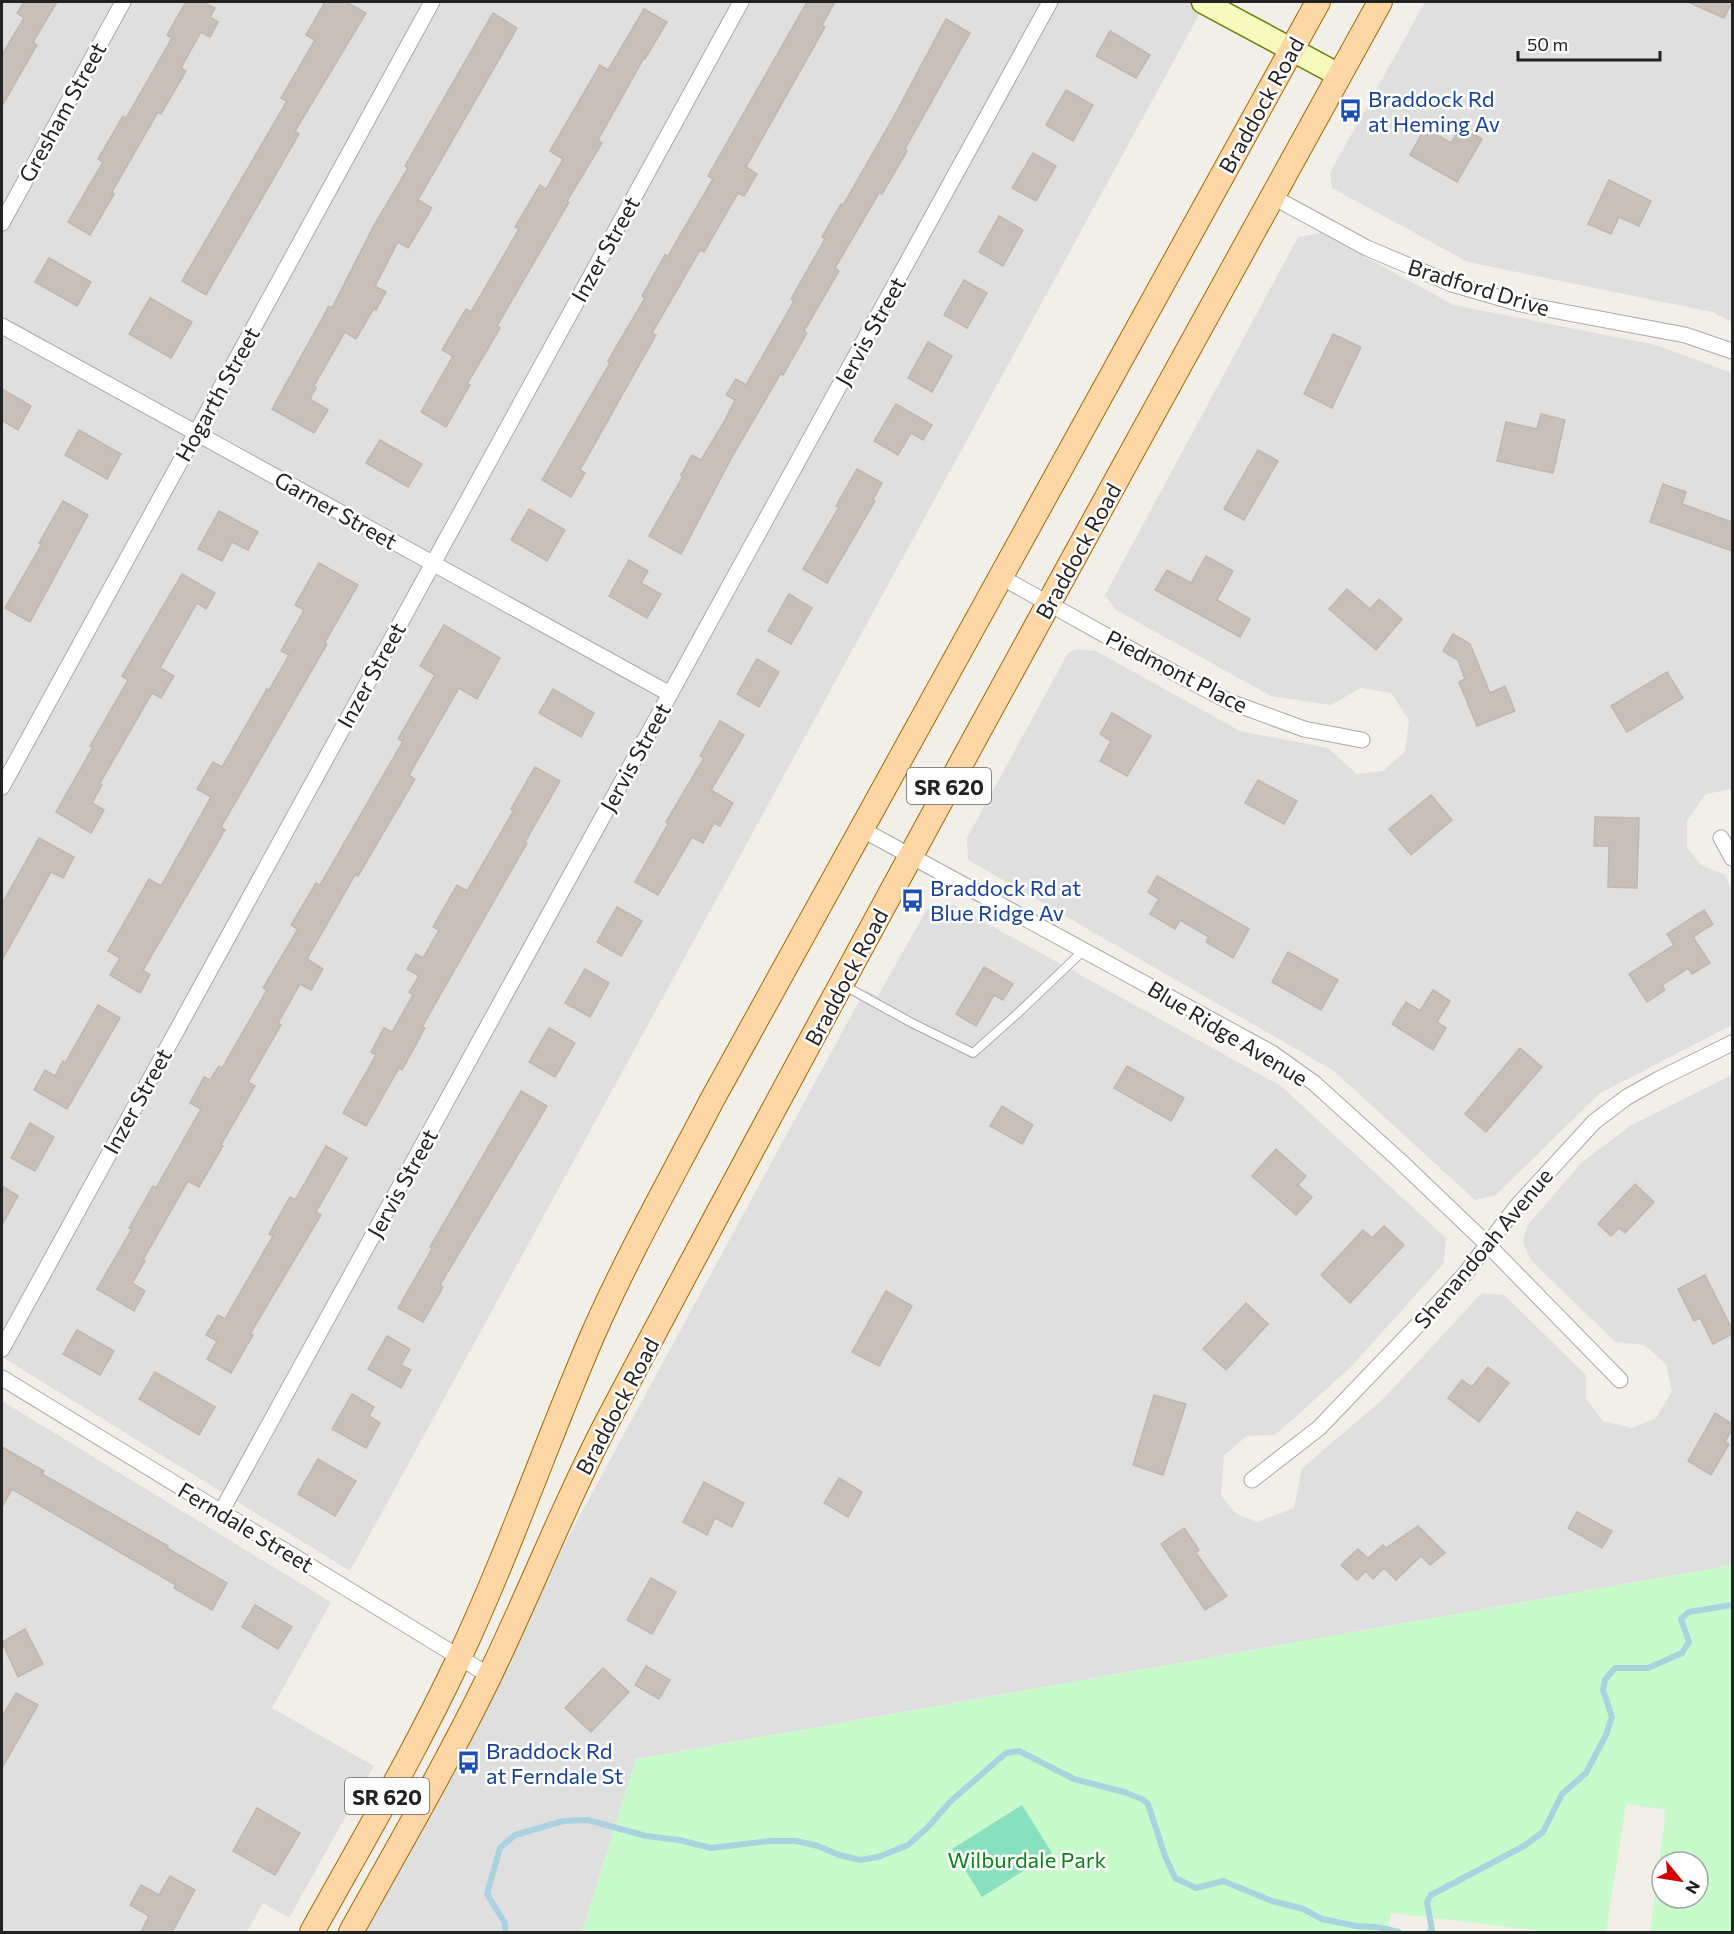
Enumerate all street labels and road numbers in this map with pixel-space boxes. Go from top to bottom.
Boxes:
street label: Braddock Road [1213,32,1309,178]
street label: Gresham Street [12,37,112,187]
street label: Inzer Street [565,192,645,306]
street label: Bradford Drive [1405,253,1553,321]
street label: Jervis Street [829,272,911,390]
street label: Hogarth Street [169,322,265,466]
street label: Garner Street [270,465,402,555]
street label: Braddock Road [1030,478,1126,624]
street label: Inzer Street [331,618,411,732]
street label: Piedmont Place [1102,624,1252,718]
street label: Jervis Street [594,698,676,816]
road number: SR 620 [907,768,991,804]
street label: Braddock Road [799,904,893,1050]
street label: Blue Ridge Avenue [1143,975,1313,1091]
street label: Inzer Street [97,1044,177,1158]
street label: Jervis Street [361,1124,443,1242]
street label: Shenandoah Avenue [1408,1162,1558,1334]
street label: Braddock Road [570,1333,664,1479]
street label: Ferndale Street [174,1476,318,1578]
road number: SR 620 [345,1778,429,1814]

